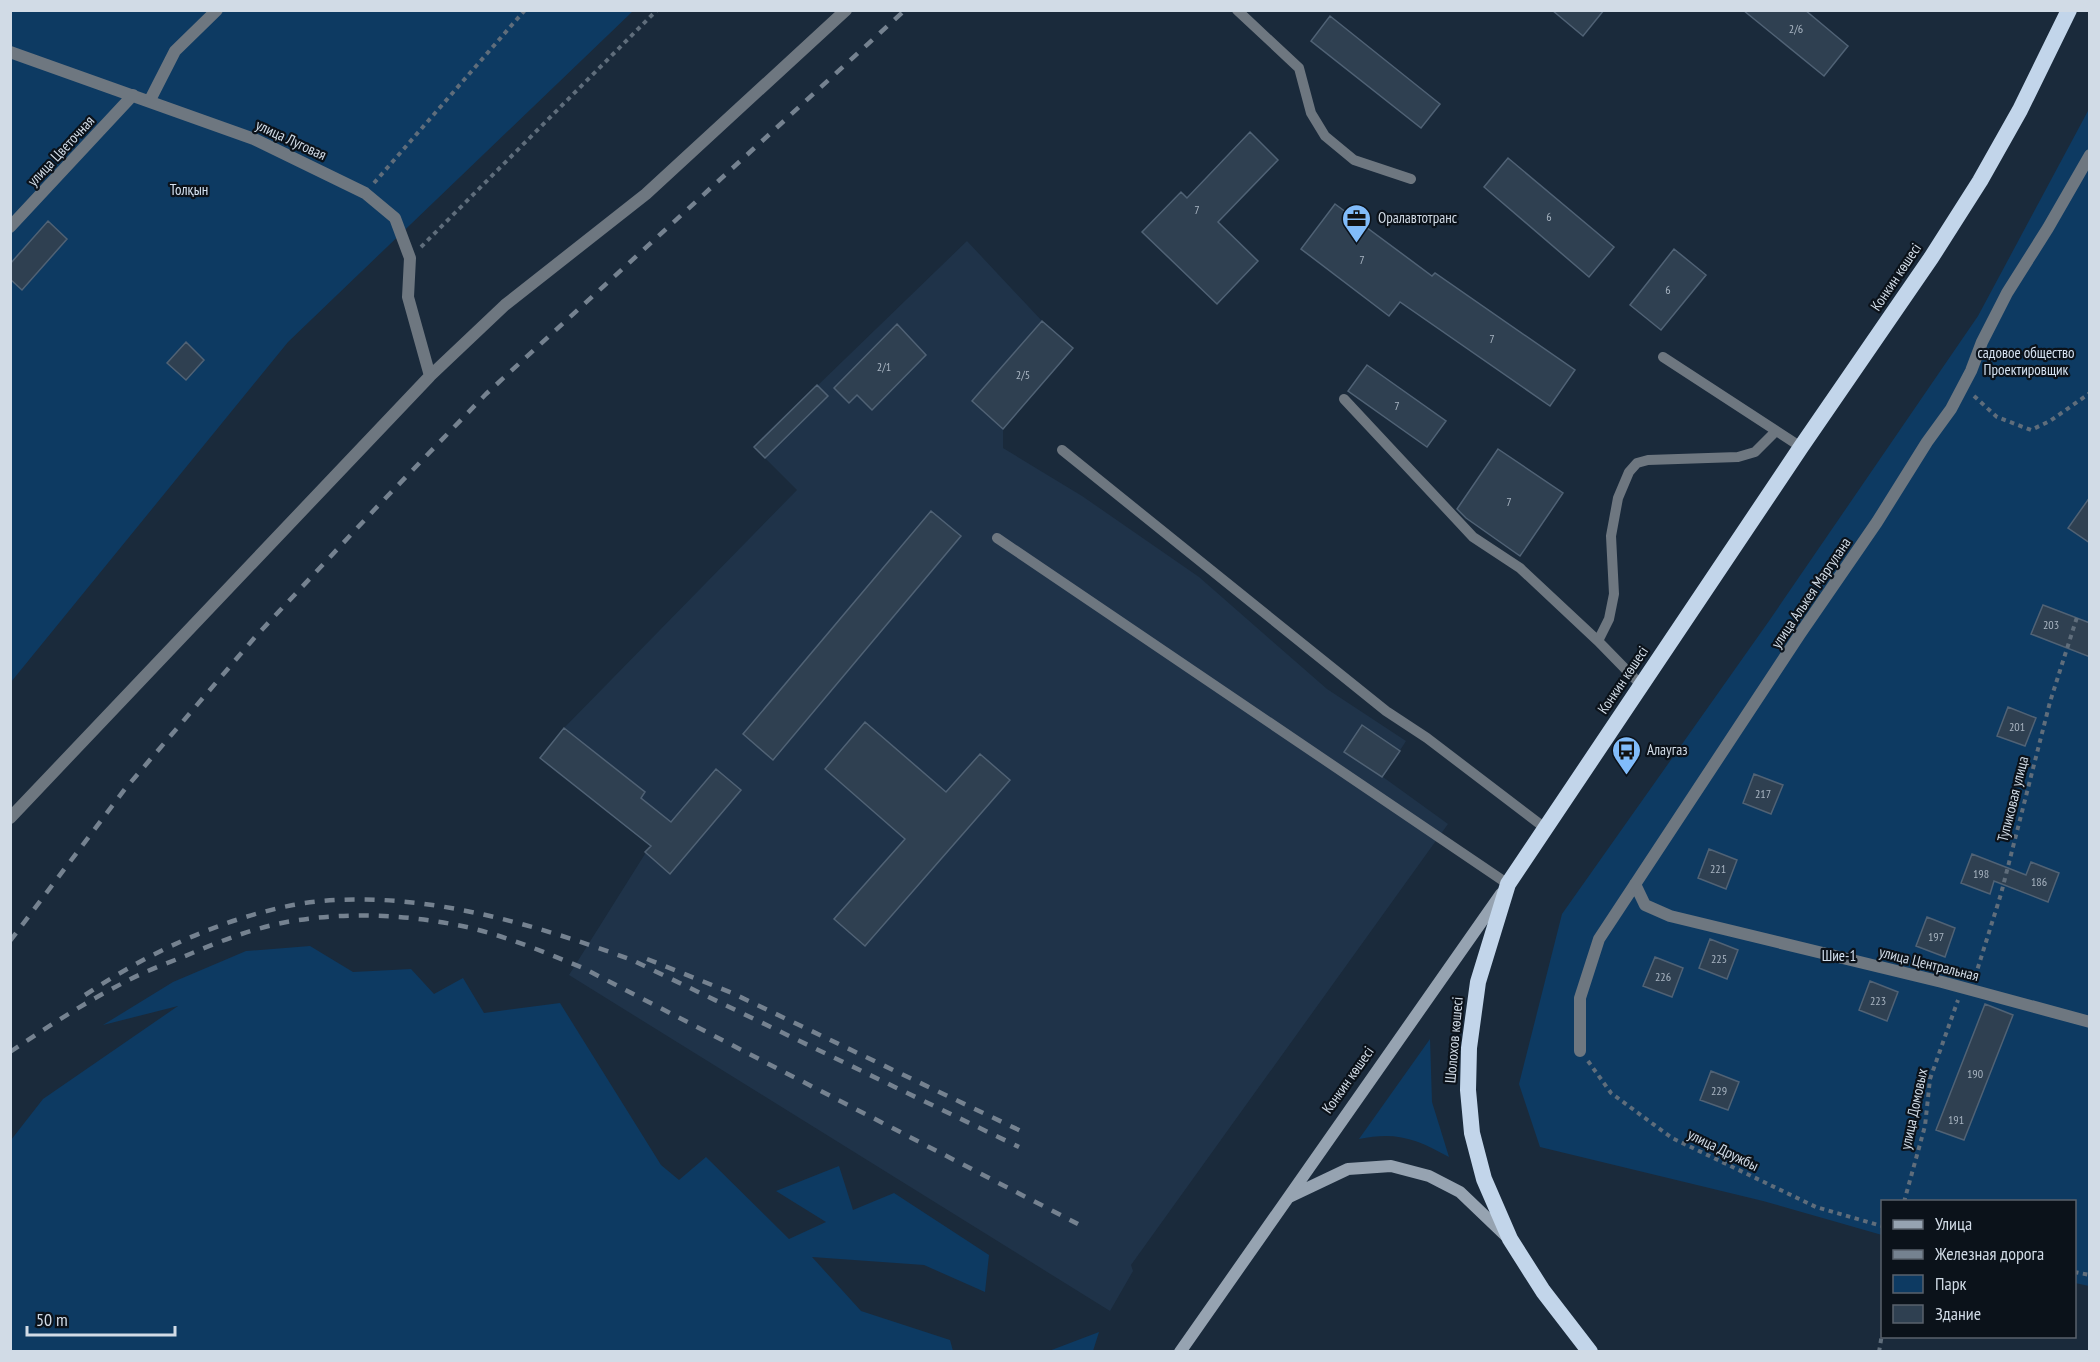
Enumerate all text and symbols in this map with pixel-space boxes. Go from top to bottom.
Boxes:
house number: 2/6 [1789,21,1803,36]
street label: улица Цветочная [23,111,98,190]
street label: улица Луговая [253,115,330,164]
park label: Толқын [170,180,208,199]
house number: 7 [1194,202,1200,217]
office icon: Оралавтотранс [1341,202,1373,244]
place label: Оралавтотранс [1378,208,1458,227]
house number: 6 [1546,209,1552,224]
street label: Конкин көшесі [1866,239,1925,314]
house number: 7 [1359,252,1365,267]
house number: 6 [1665,282,1671,297]
house number: 7 [1489,331,1495,346]
park label: садовое общество Проектировщик [1978,343,2075,379]
house number: 2/1 [877,359,891,374]
house number: 2/5 [1016,367,1030,382]
house number: 7 [1394,398,1400,413]
house number: 7 [1506,494,1512,509]
street label: улица Алькея Маргулана [1766,534,1855,652]
house number: 203 [2043,617,2059,632]
street label: Конкин көшесі [1593,642,1652,717]
house number: 201 [2009,719,2025,734]
bus stop icon: Алаугаз [1610,734,1642,776]
place label: Алаугаз [1647,740,1687,759]
street label: Тупиковая улица [1993,754,2032,844]
house number: 217 [1755,786,1771,801]
house number: 221 [1710,861,1726,876]
house number: 198 [1973,866,1989,881]
house number: 186 [2031,874,2047,889]
house number: 197 [1928,929,1944,944]
street label: улица Центральная [1877,942,1981,985]
park label: Шие-1 [1822,946,1856,965]
house number: 225 [1711,951,1727,966]
house number: 226 [1655,969,1671,984]
house number: 223 [1870,993,1886,1008]
street label: Шолохов көшесі [1440,996,1467,1084]
street label: Конкин көшесі [1318,1043,1378,1117]
house number: 190 [1967,1066,1983,1081]
street label: улица Домовых [1896,1067,1931,1151]
house number: 229 [1711,1083,1727,1098]
house number: 191 [1948,1112,1964,1127]
street label: улица Дружбы [1685,1124,1762,1175]
legend [1881,1200,2076,1338]
text: Улица [1935,1212,1972,1235]
text: Железная дорога [1934,1242,2044,1265]
text: Парк [1935,1272,1966,1295]
scale bar [27,1299,176,1337]
text: Здание [1935,1302,1981,1325]
text: 50 m [36,1308,68,1331]

